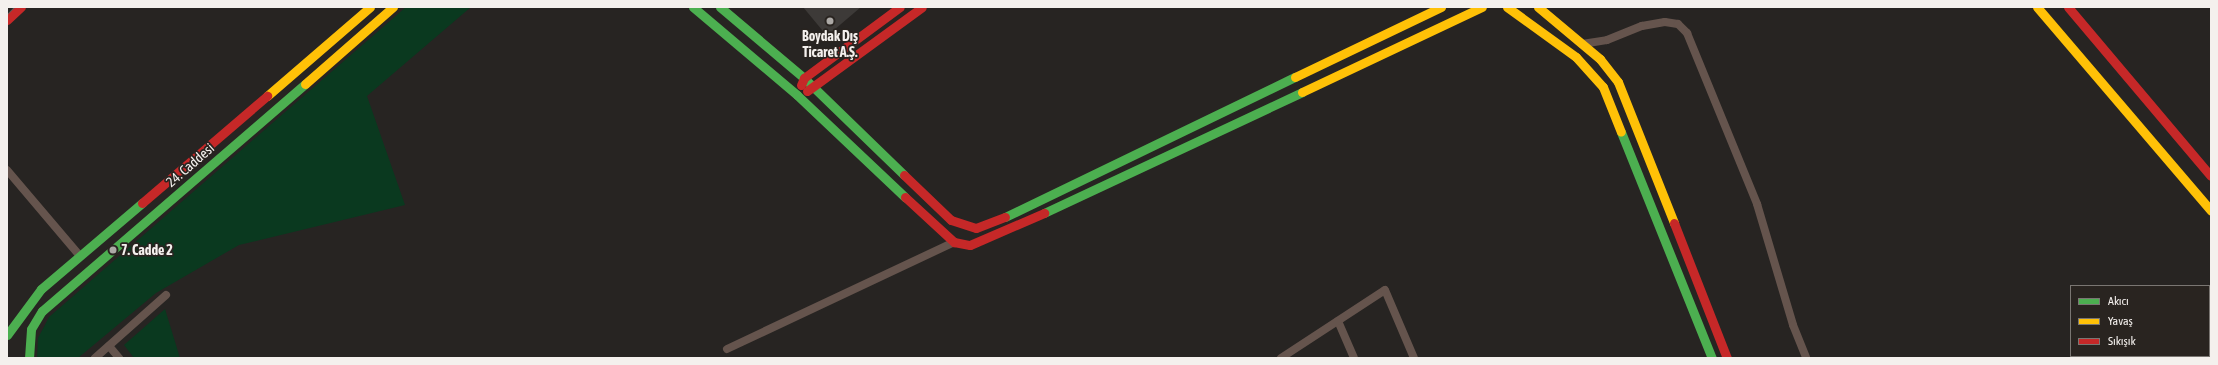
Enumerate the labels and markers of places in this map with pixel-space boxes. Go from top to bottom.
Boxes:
marker: Boydak Dış Ticaret A.Ş. [825,16,835,26]
place label: Boydak Dış Ticaret A.Ş. [802,28,858,60]
place label: 7. Cadde 2 [121,242,173,258]
marker: 7. Cadde 2 [108,245,118,255]

